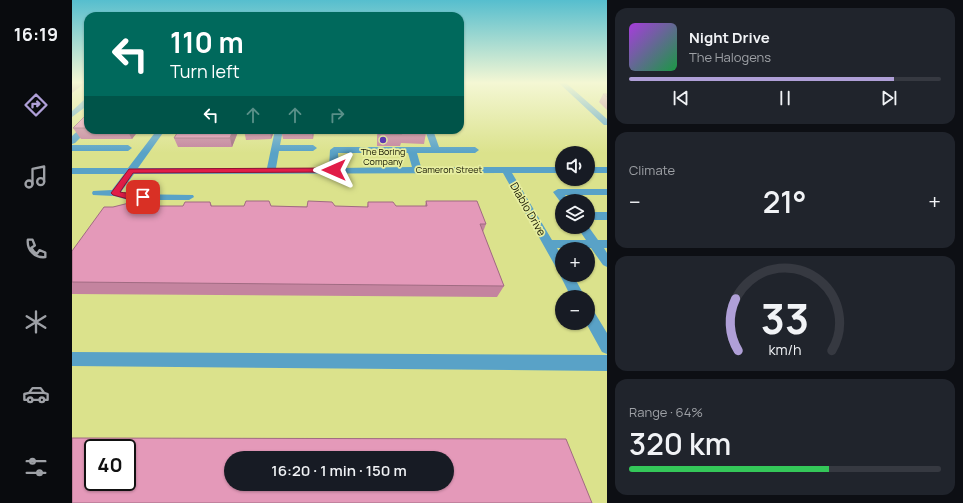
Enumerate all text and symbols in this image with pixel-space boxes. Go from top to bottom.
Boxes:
text: 16:19 [14,22,58,46]
text: 110 m [170,23,244,61]
text: Night Drive [689,27,770,48]
icon: left [104,28,156,80]
text: The Halogens [689,48,771,66]
text: Turn left [170,59,240,83]
icon: previous [670,87,692,109]
icon: pause [774,87,796,109]
icon: next [878,87,900,109]
icon: directions [22,91,50,119]
icon: left [200,104,222,126]
icon: ahead [242,104,264,126]
icon: ahead [284,104,306,126]
icon: right [326,104,348,126]
marker: The Boring Company [378,135,388,145]
place label: The Boring Company [361,145,405,168]
map controls [555,146,595,330]
button: sound [555,146,595,186]
position arrow [313,149,355,191]
text: Climate [629,161,675,179]
icon: music [22,163,50,191]
street label: Cameron Street [416,163,483,176]
street label: Diablo Drive [507,179,550,239]
pin [126,180,160,214]
text: 21° [763,181,806,222]
icon: arrive [132,186,154,208]
text: − [629,187,641,217]
text: + [928,187,941,217]
button: layers [555,194,595,234]
icon: phone [22,235,50,263]
button: + [555,242,595,282]
button: − [555,290,595,330]
text: 33 [761,290,809,346]
icon: climate [22,308,50,336]
text: km/h [768,340,802,359]
icon: car [22,380,50,408]
text: Range · 64% [629,403,703,421]
text: 320 km [629,423,731,464]
speed limit sign: 40 [84,439,136,491]
icon: filters [22,453,50,481]
text: 16:20 · 1 min · 150 m [271,460,407,481]

